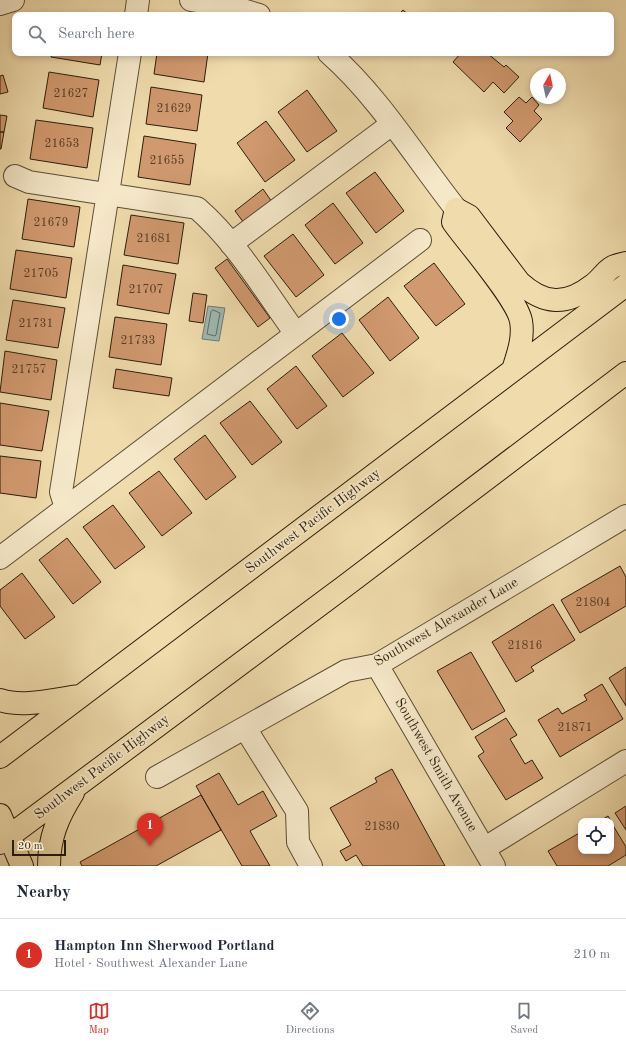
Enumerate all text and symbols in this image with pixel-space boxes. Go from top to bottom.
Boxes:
search box [12,12,614,56]
icon: search [26,23,48,45]
text: Search here [58,27,135,42]
north arrow [530,68,566,104]
house number: 21627 [54,88,88,100]
house number: 21629 [157,103,191,115]
house number: 21653 [45,137,79,150]
house number: 21655 [150,154,184,167]
house number: 21679 [34,217,68,229]
house number: 21681 [137,233,171,245]
house number: 21705 [24,267,58,280]
house number: 21707 [129,284,163,296]
your location [329,309,349,329]
house number: 21731 [19,318,53,330]
house number: 21733 [121,335,155,347]
house number: 21757 [12,363,46,376]
street label: Southwest Pacific Highway [243,465,383,576]
street label: Southwest Alexander Lane [372,575,520,669]
house number: 21804 [576,597,610,609]
house number: 21816 [508,640,542,652]
street label: Southwest Smith Avenue [392,696,480,834]
street label: Southwest Pacific Highway [32,711,172,822]
house number: 21871 [558,722,592,734]
pin: 1 [137,813,163,846]
map controls [578,818,614,854]
button: locate [578,818,614,854]
house number: 21830 [365,821,399,833]
scale bar [12,838,66,857]
text: 20 m [18,841,43,852]
text: Nearby [16,884,71,901]
text: Hampton Inn Sherwood Portland [54,939,275,954]
text: 1 [25,948,33,961]
text: 210 m [573,948,610,961]
text: Hotel · Southwest Alexander Lane [54,957,248,970]
tab: Map [88,1000,110,1038]
tab: Directions [286,1000,334,1038]
tab: Saved [510,1000,538,1038]

